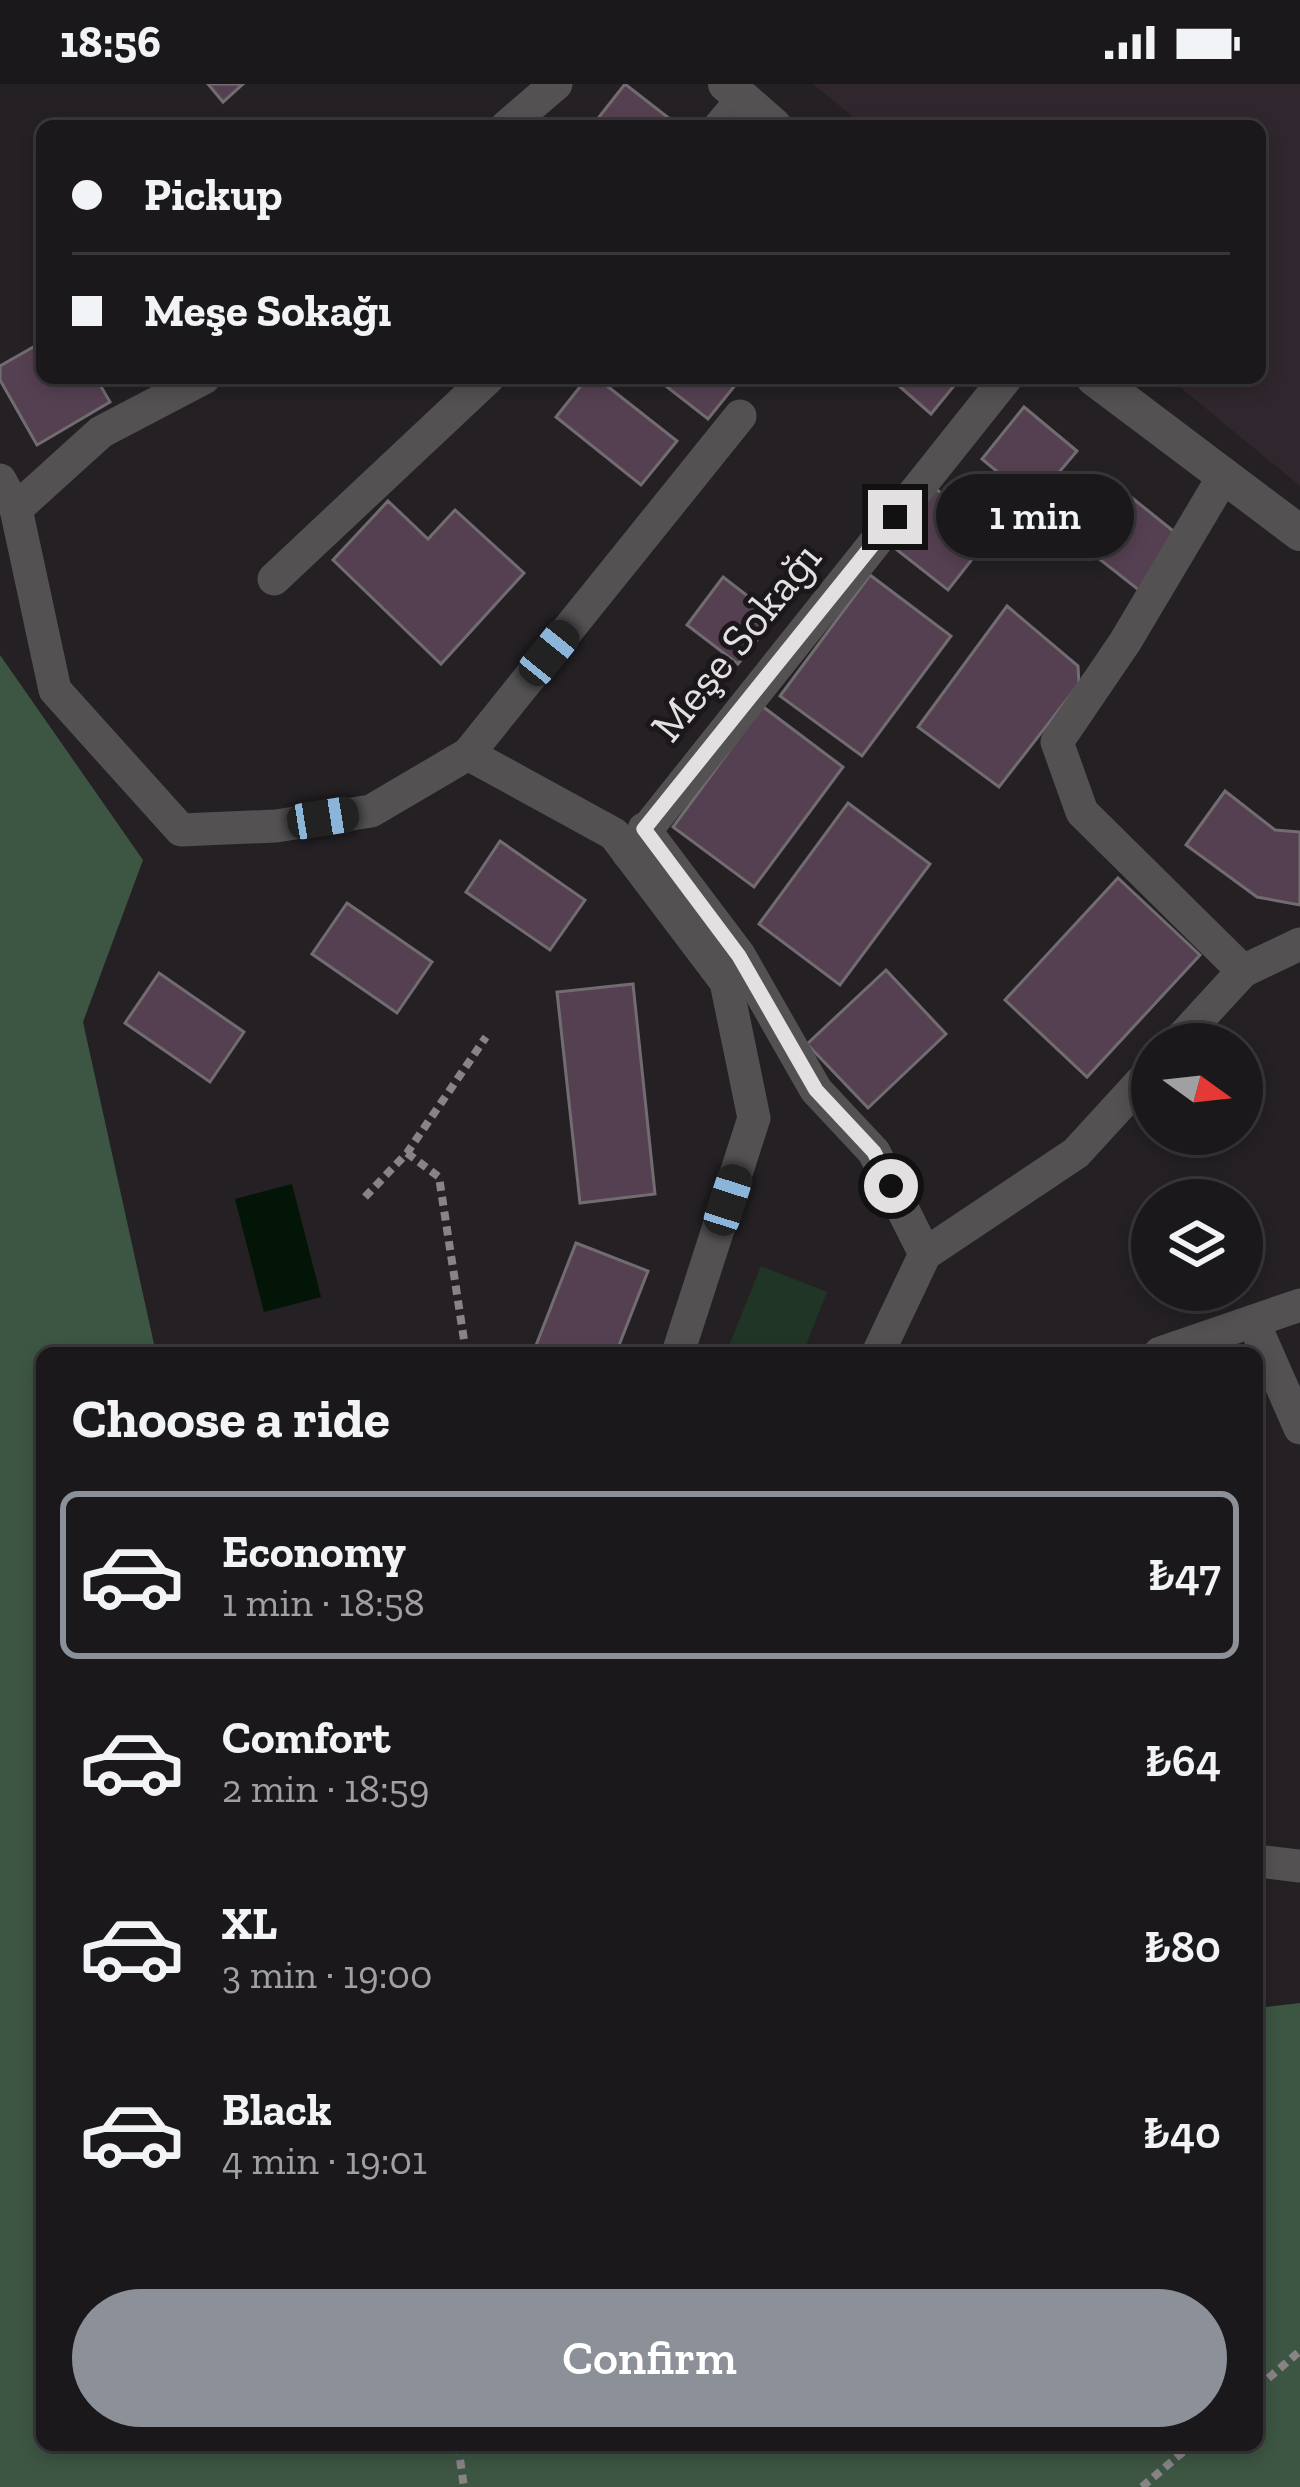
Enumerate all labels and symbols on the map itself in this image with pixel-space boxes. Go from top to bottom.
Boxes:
callout: 1 min [937,475,1135,559]
route end [868,490,922,544]
street label: Meşe Sokağı [639,532,833,752]
car [512,614,586,692]
car [285,795,361,841]
north arrow [1131,1023,1263,1155]
route start [864,1159,918,1213]
car [700,1160,756,1240]

